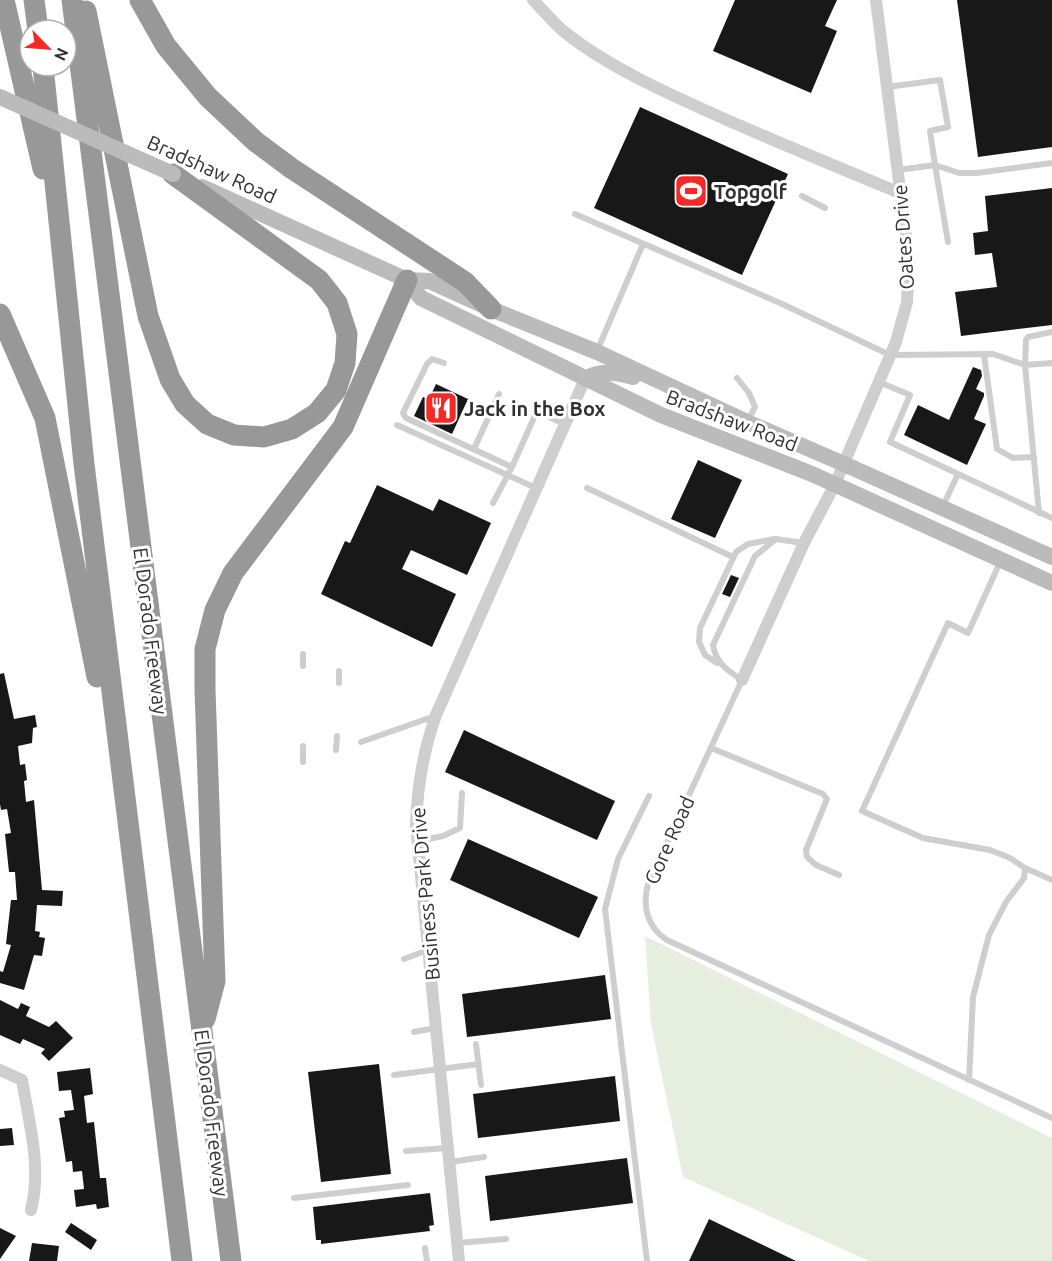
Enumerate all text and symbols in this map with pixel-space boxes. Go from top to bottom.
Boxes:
north arrow [18,18,78,78]
text: N [51,45,72,64]
street label: Bradshaw Road [144,130,280,208]
sports icon: Topgolf [673,173,709,209]
place label: Topgolf [714,180,788,203]
street label: Oates Drive [888,184,918,290]
street label: Bradshaw Road [663,384,801,456]
restaurant icon: Jack in the Box [423,390,459,426]
place label: Jack in the Box [464,397,606,420]
street label: El Dorado Freeway [129,546,173,716]
street label: Gore Road [639,792,699,888]
street label: Business Park Drive [406,806,444,982]
street label: El Dorado Freeway [190,1028,234,1198]

